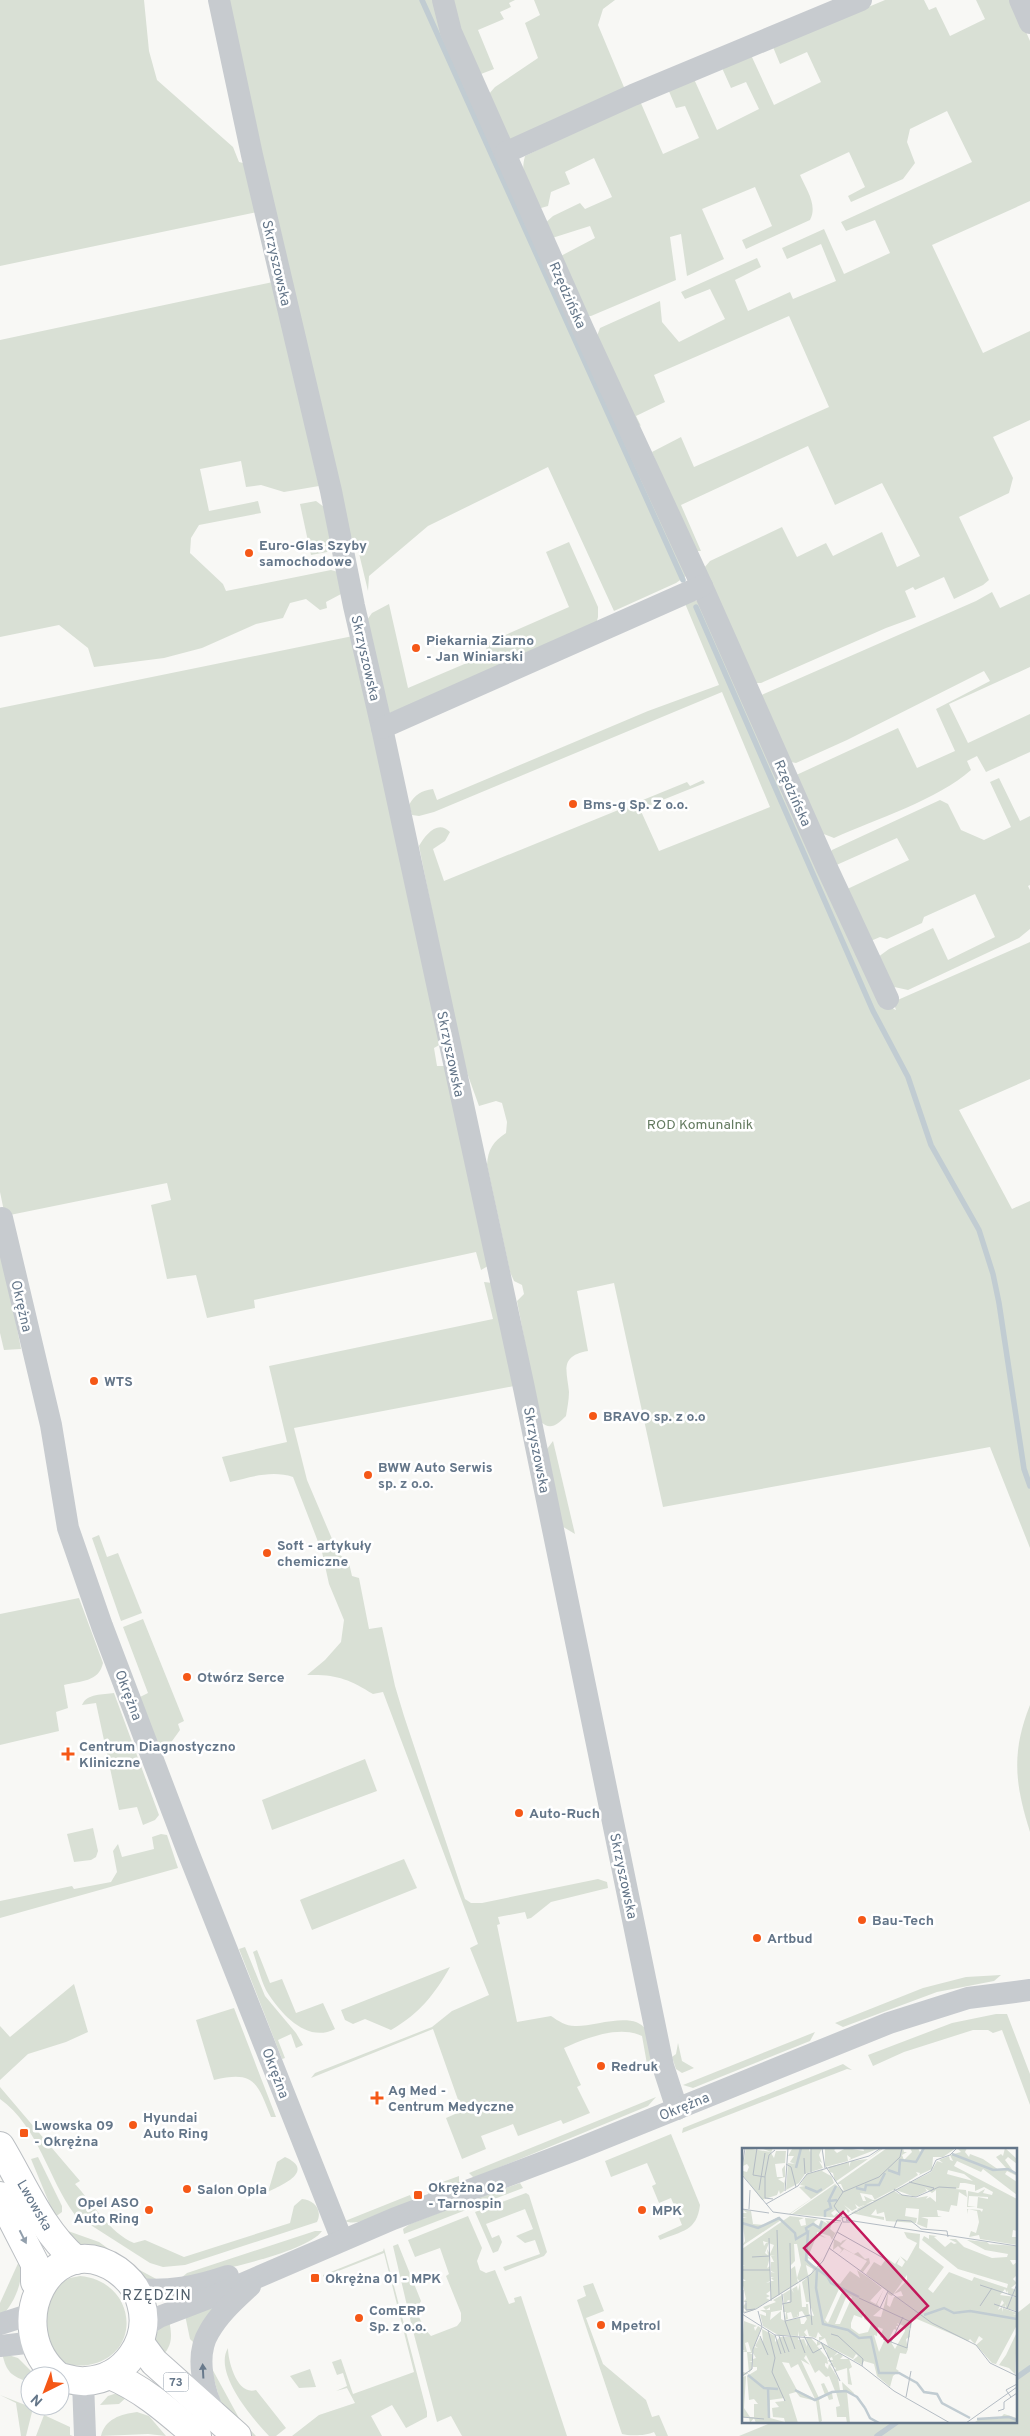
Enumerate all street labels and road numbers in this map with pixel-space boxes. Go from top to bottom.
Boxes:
street label: Skrzyszowska [257,219,294,308]
street label: Rzędzińska [544,260,589,332]
street label: Skrzyszowska [346,614,383,703]
street label: Rzędzińska [769,758,814,830]
street label: Skrzyszowska [432,1010,467,1099]
street label: Okrężna [6,1279,35,1334]
street label: Skrzyszowska [519,1406,552,1495]
street label: Okrężna [110,1668,145,1723]
street label: Skrzyszowska [605,1832,640,1921]
street label: Okrężna [257,2046,292,2101]
street label: Okrężna [657,2090,712,2125]
street label: Lwowska [12,2177,55,2234]
road number: 73 [164,2372,188,2392]

